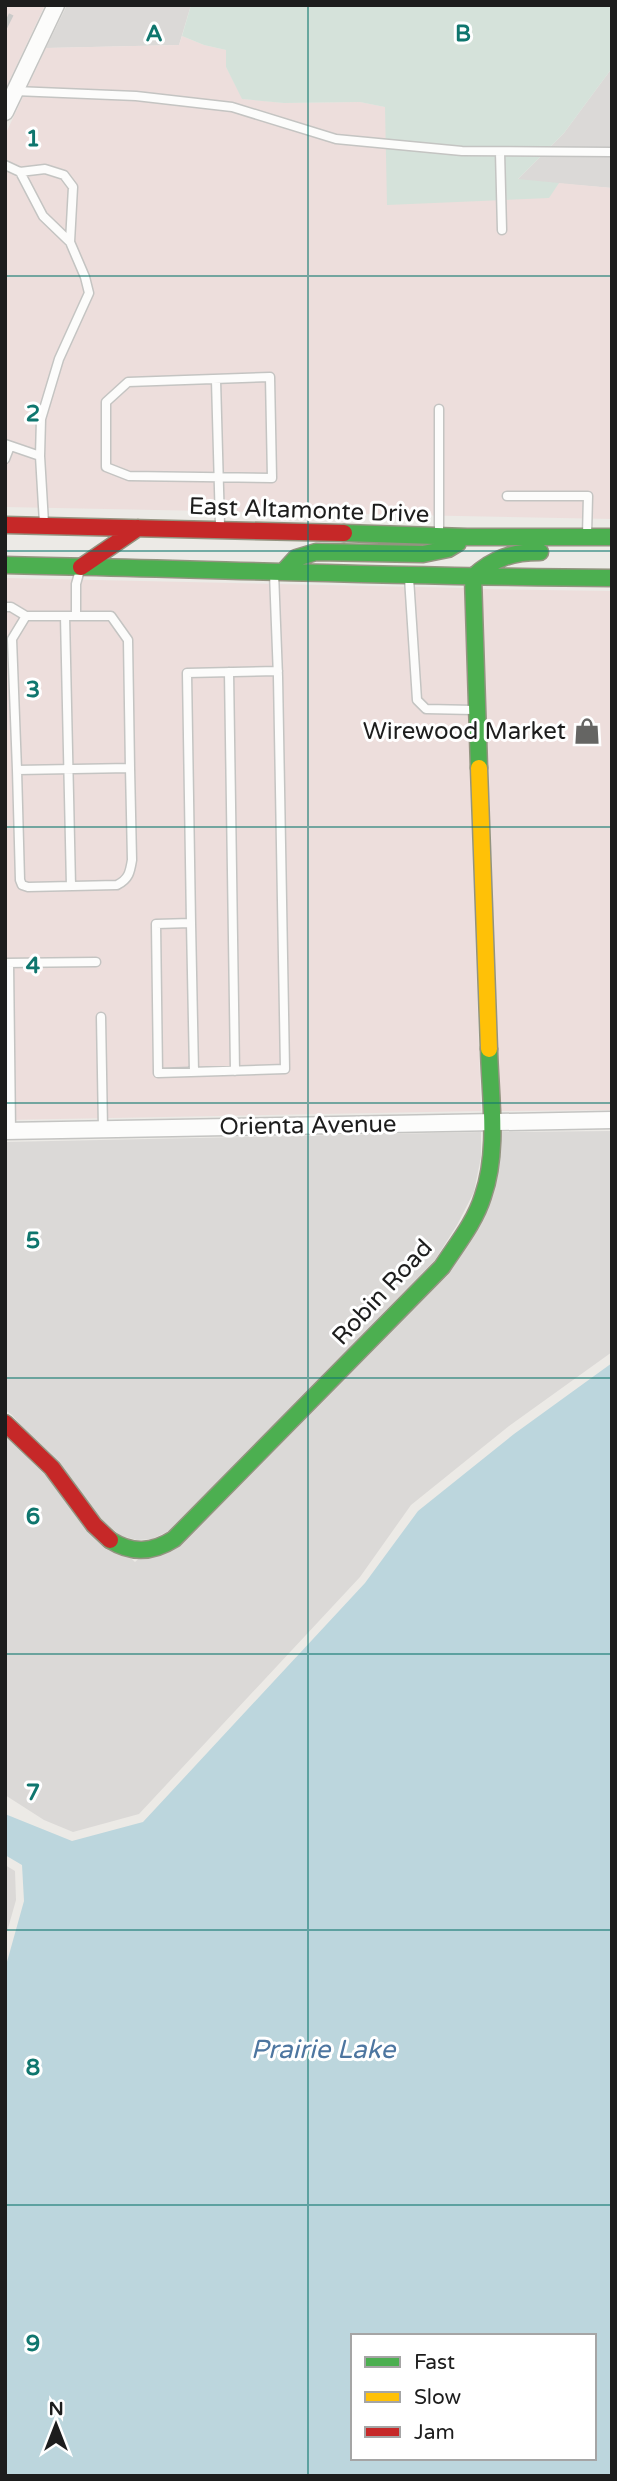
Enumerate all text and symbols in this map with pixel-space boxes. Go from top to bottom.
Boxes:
text: A [145,20,163,48]
text: B [455,20,471,48]
text: 1 [26,125,40,153]
text: 2 [26,400,40,428]
street label: East Altamonte Drive [188,492,430,529]
text: 3 [26,676,40,704]
shop icon: Wirewood Market [572,716,602,746]
place label: Wirewood Market [363,717,566,746]
text: 4 [26,952,41,980]
street label: Orienta Avenue [219,1109,397,1142]
text: 5 [26,1227,40,1255]
street label: Robin Road [326,1233,439,1351]
text: 6 [26,1503,40,1531]
text: 7 [26,1779,40,1807]
water label: Prairie Lake [251,2034,397,2065]
text: 8 [26,2054,40,2082]
text: 9 [26,2330,40,2358]
legend [351,2334,596,2460]
text: Fast [414,2350,455,2375]
text: Slow [414,2385,462,2410]
north arrow [21,2390,91,2460]
text: N [48,2398,64,2420]
text: Jam [414,2420,455,2445]

